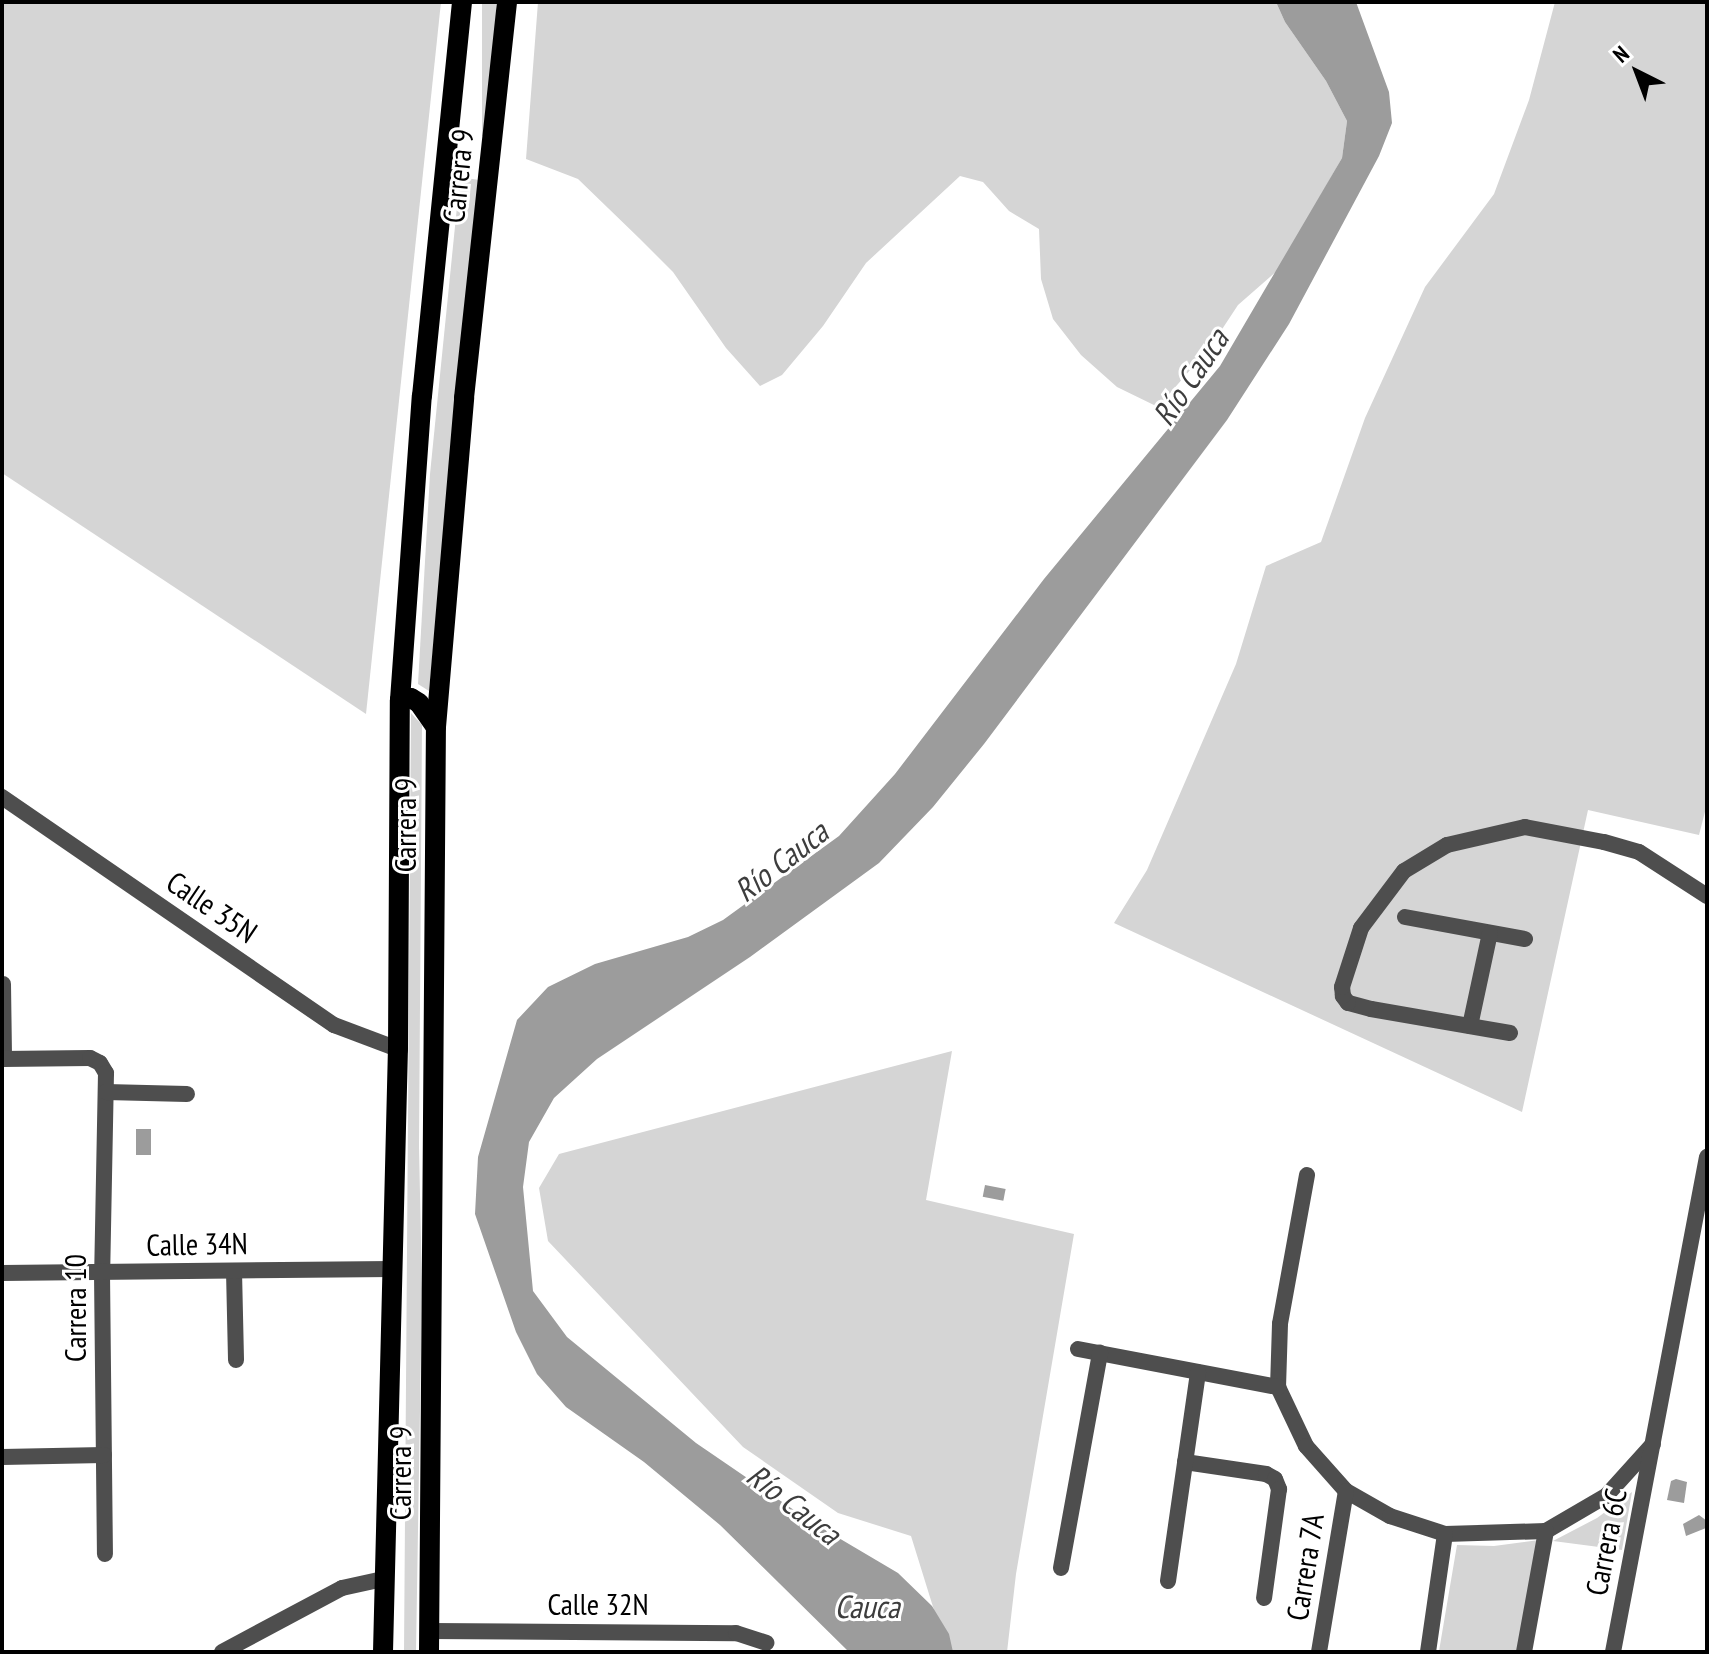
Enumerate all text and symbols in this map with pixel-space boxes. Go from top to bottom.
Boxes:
north arrow [1597,32,1677,112]
text: N [1607,40,1635,69]
street label: Carrera 9 [435,127,481,225]
water label: Río Cauca [1144,321,1236,433]
street label: Carrera 9 [387,778,423,872]
water label: Río Cauca [727,813,835,909]
street label: Calle 35N [160,864,264,950]
street label: Calle 34N [146,1225,248,1263]
street label: Carrera 10 [57,1254,93,1362]
street label: Carrera 9 [382,1426,418,1520]
water label: Río Cauca [740,1456,848,1552]
street label: Carrera 6C [1578,1486,1634,1598]
street label: Carrera 7A [1279,1511,1331,1623]
street label: Calle 32N [547,1586,649,1622]
water label: Cauca [834,1587,900,1625]

